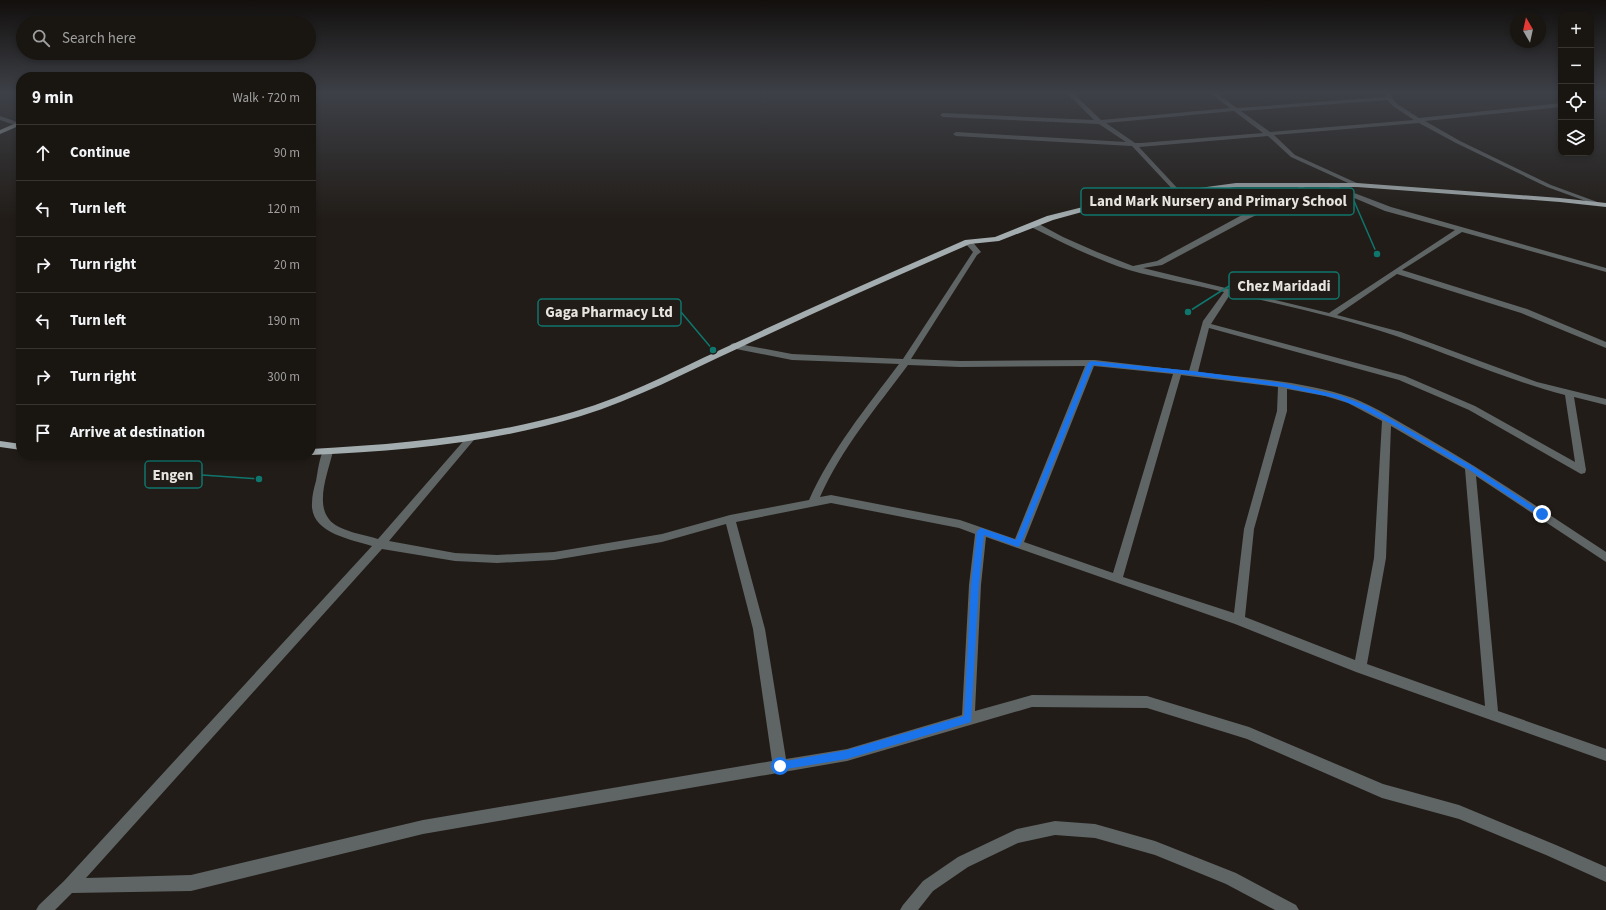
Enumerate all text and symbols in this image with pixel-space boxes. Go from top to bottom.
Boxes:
north arrow [1510,12,1546,48]
map controls [1558,12,1594,156]
button: + [1558,12,1594,48]
search box [16,16,316,60]
icon: search [30,27,52,49]
text: Search here [62,28,136,49]
button: − [1558,48,1594,84]
button: locate [1558,84,1594,120]
text: 9 min [32,86,73,110]
text: Walk · 720 m [232,89,300,107]
button: layers [1558,120,1594,156]
icon: ahead [32,142,54,164]
text: Continue [70,142,130,163]
text: 90 m [274,144,300,162]
callout: Land Mark Nursery and Primary School [1081,188,1354,215]
text: Land Mark Nursery and Primary School [1089,191,1348,212]
icon: left [32,198,54,220]
text: Turn left [70,198,126,219]
text: 120 m [267,200,300,218]
icon: right [32,254,54,276]
text: Turn right [70,254,136,275]
text: 20 m [274,256,300,274]
callout: Chez Maridadi [1229,272,1339,299]
text: Chez Maridadi [1237,276,1331,297]
callout: Gaga Pharmacy Ltd [538,299,681,326]
text: Gaga Pharmacy Ltd [545,302,673,323]
icon: left [32,310,54,332]
text: Turn left [70,310,126,331]
text: 190 m [267,312,300,330]
icon: right [32,366,54,388]
text: Turn right [70,366,136,387]
text: 300 m [267,368,300,386]
icon: arrive [32,422,54,444]
text: Arrive at destination [70,422,205,443]
callout: Engen [145,461,202,488]
text: Engen [153,465,193,486]
route end [1533,505,1551,523]
route start [771,757,789,775]

